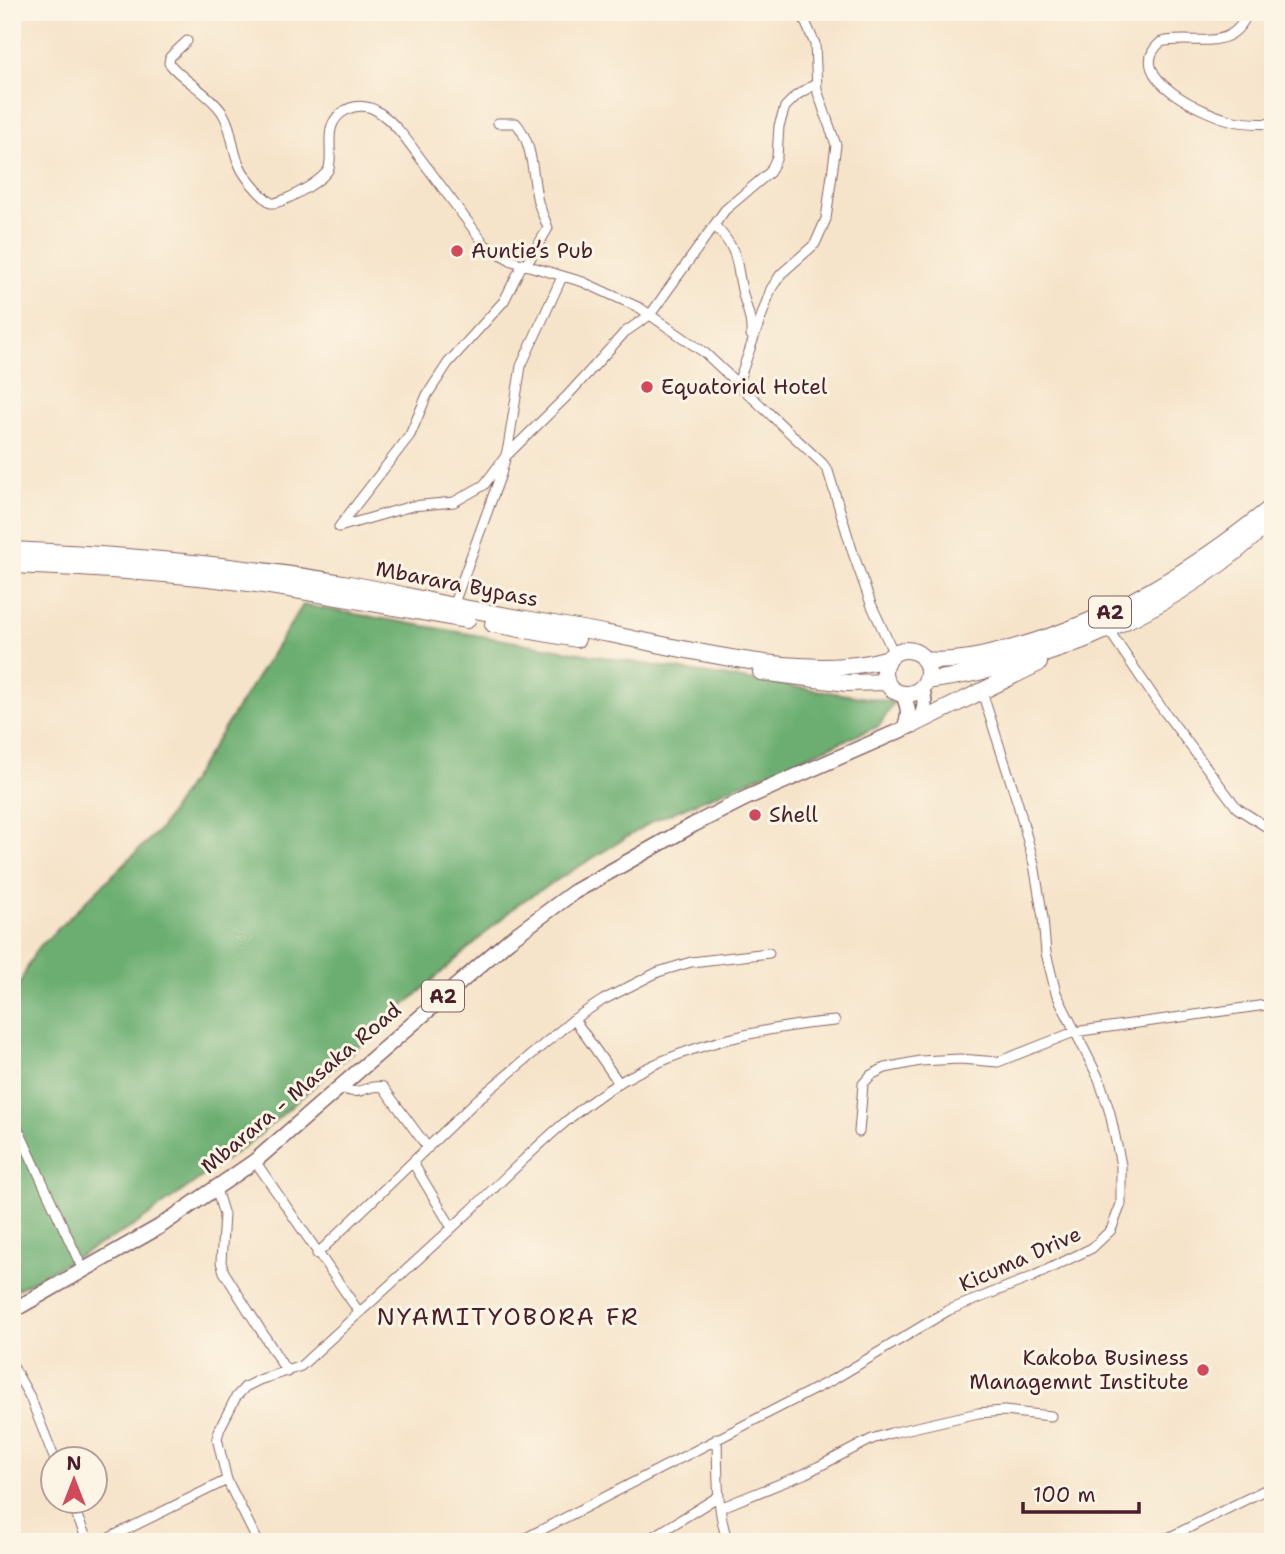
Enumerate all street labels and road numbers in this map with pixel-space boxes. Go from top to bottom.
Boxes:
street label: Mbarara Bypass [373,555,541,613]
road number: A2 [1089,596,1131,628]
road number: A2 [422,980,464,1012]
street label: Mbarara - Masaka Road [195,996,407,1180]
street label: Kicuma Drive [955,1220,1085,1298]

